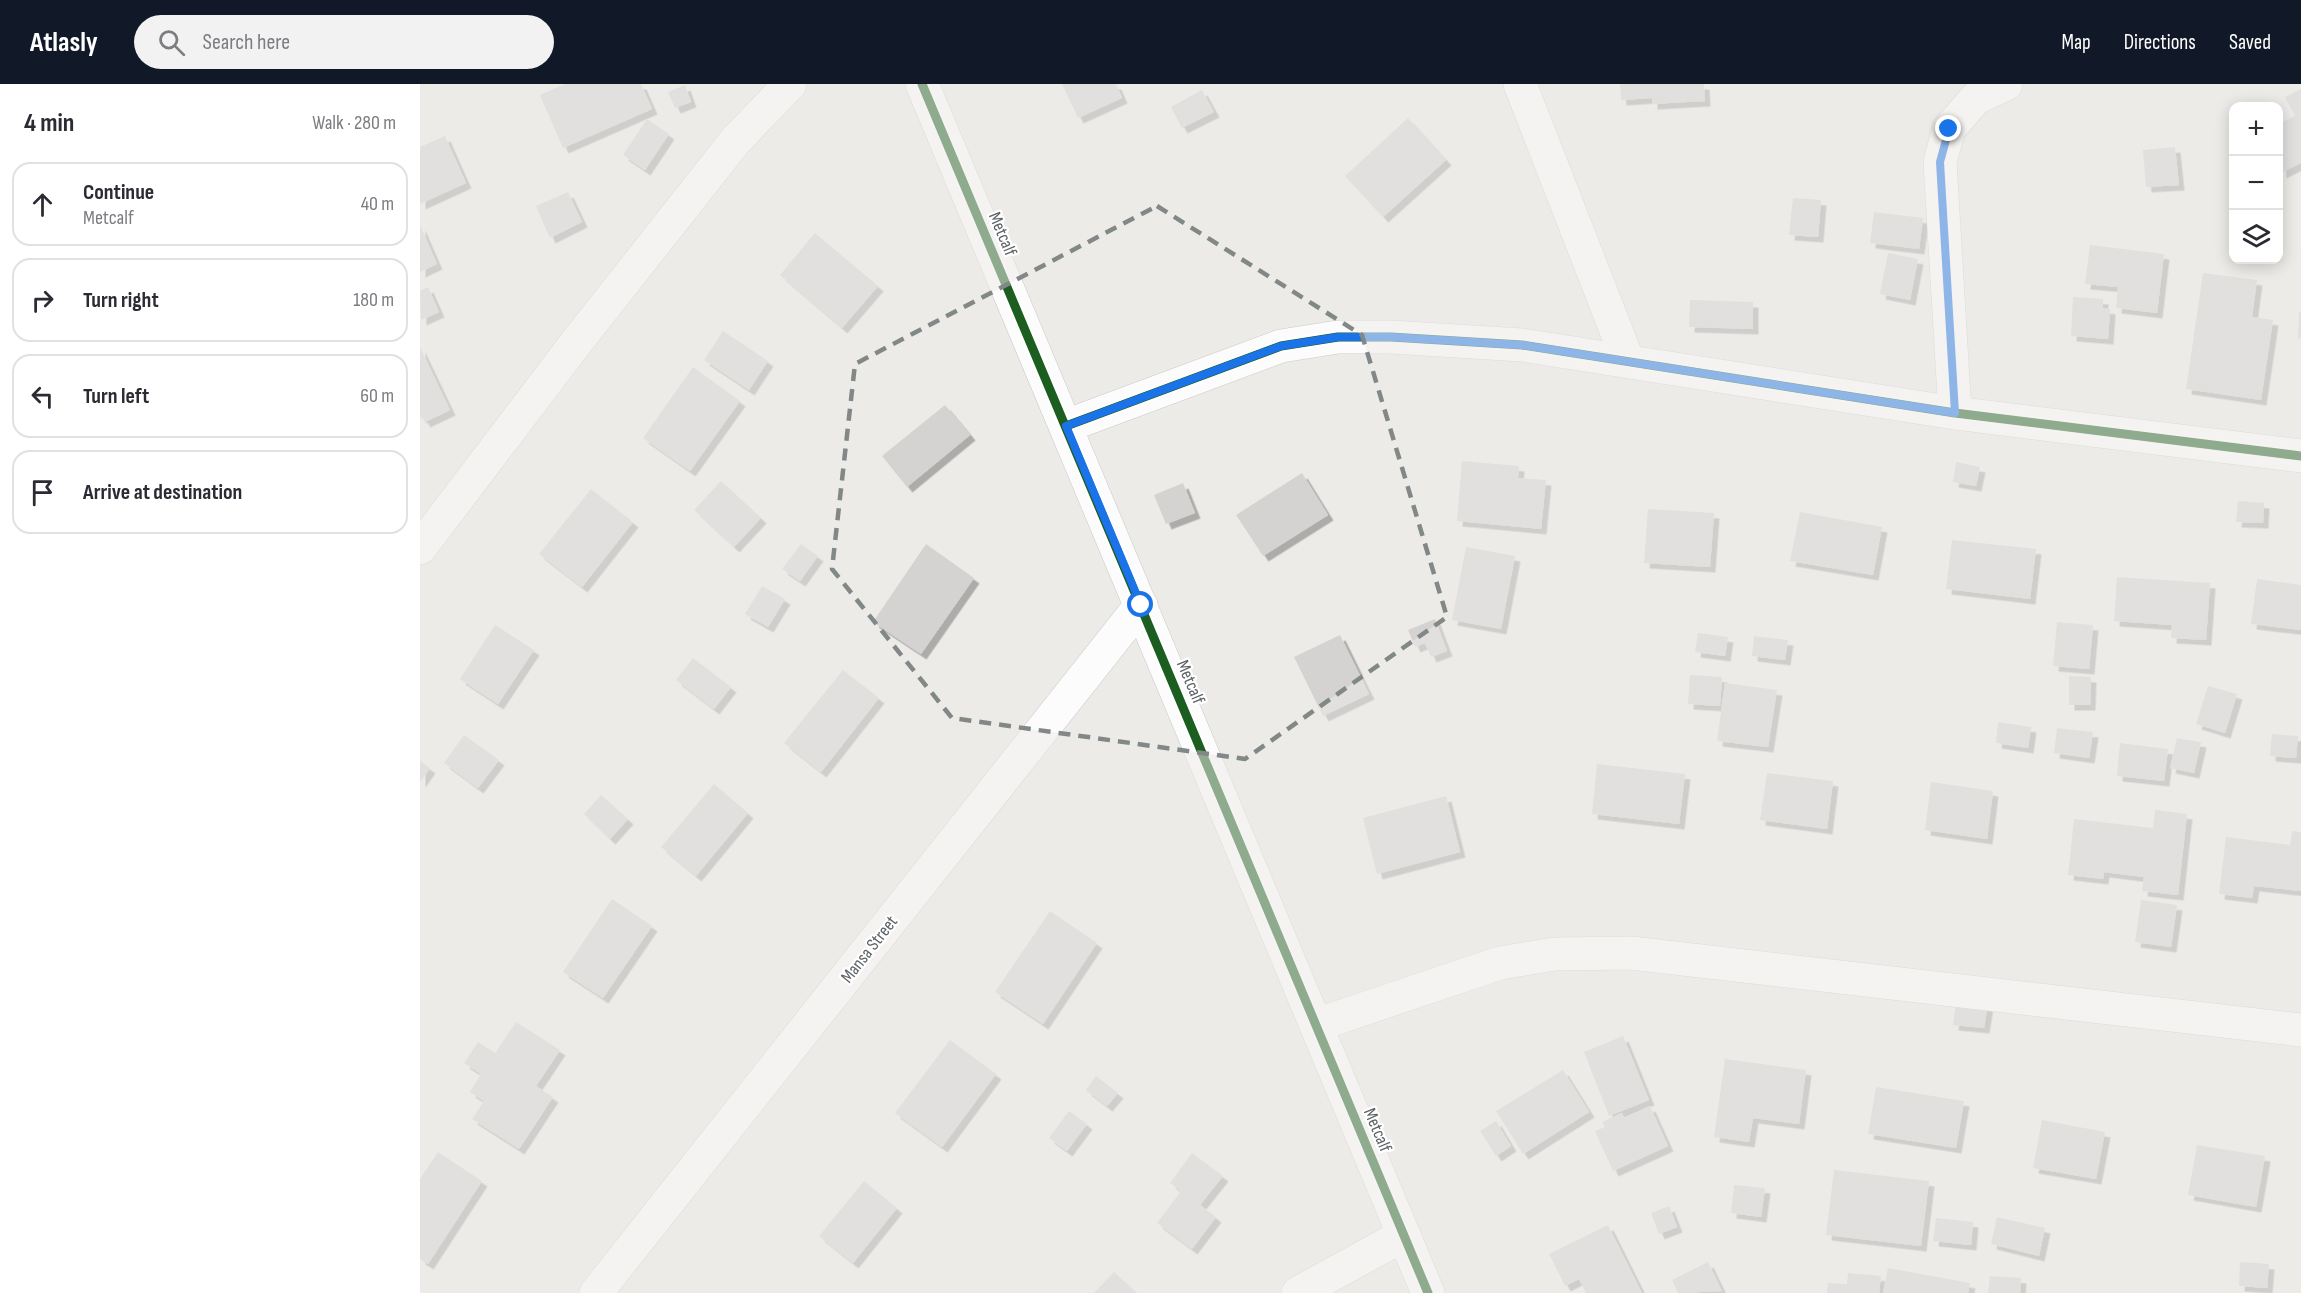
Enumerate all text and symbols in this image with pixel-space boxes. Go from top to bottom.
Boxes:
search box [134,15,554,69]
text: Atlasly [30,26,98,59]
icon: search [155,26,188,59]
text: Search here [203,29,290,56]
text: Map [2061,30,2091,55]
text: Directions [2124,30,2196,55]
text: Saved [2229,30,2271,55]
map controls [2229,102,2283,264]
button: + [2229,102,2283,156]
text: 4 min [24,108,74,139]
text: Walk · 280 m [312,111,396,135]
route end [1935,115,1961,141]
button: − [2229,156,2283,210]
text: Continue [83,179,154,206]
icon: ahead [26,188,59,221]
text: 40 m [361,192,394,216]
text: Metcalf [83,206,134,230]
street label: Metcalf [984,209,1021,260]
button: layers [2229,210,2283,264]
icon: right [26,284,59,317]
text: Turn right [83,287,159,314]
text: 180 m [353,288,394,312]
icon: left [26,380,59,413]
text: Turn left [83,383,149,410]
text: 60 m [360,384,394,408]
icon: arrive [26,476,59,509]
text: Arrive at destination [83,479,242,506]
route start [1127,591,1153,617]
street label: Metcalf [1172,657,1209,708]
street label: Mansa Street [837,911,902,987]
street label: Metcalf [1359,1105,1396,1156]

